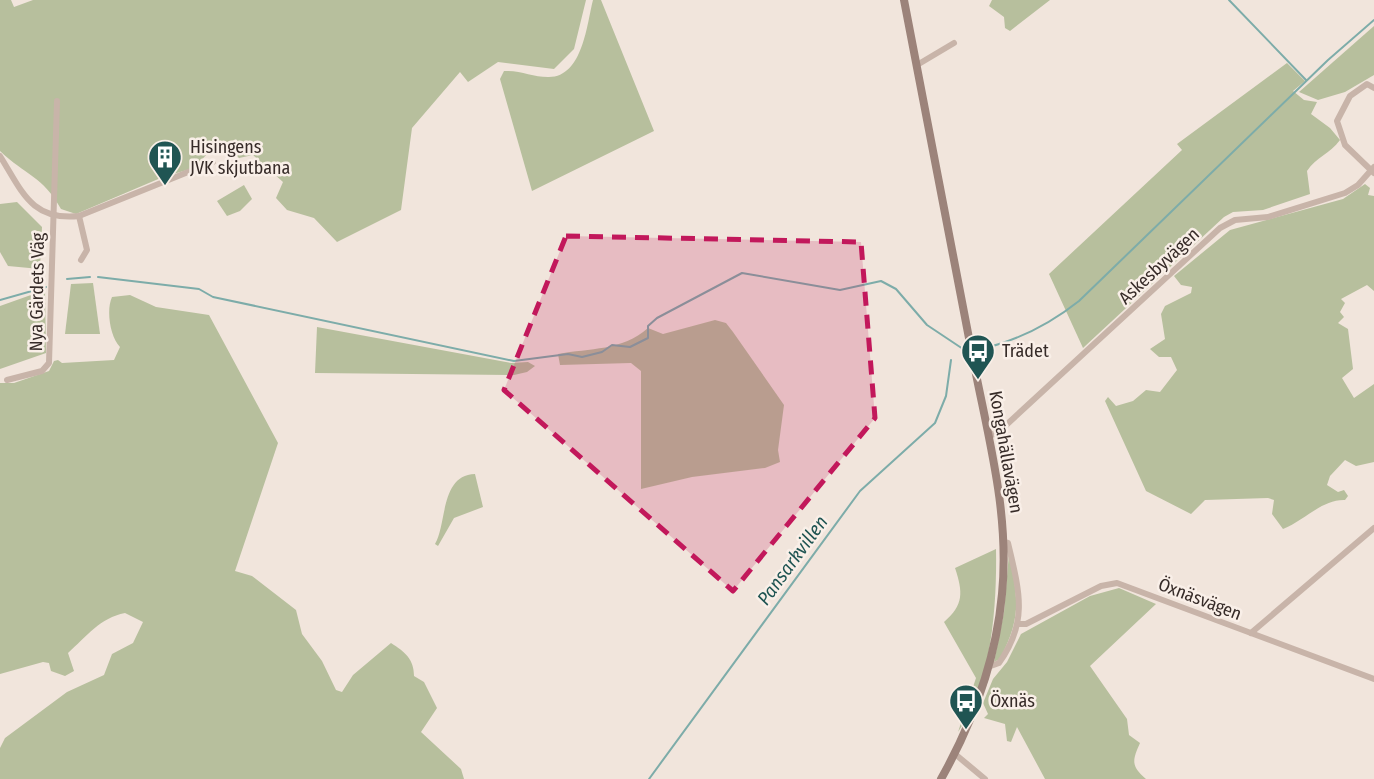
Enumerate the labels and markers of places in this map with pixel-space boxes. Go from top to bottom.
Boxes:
place label: Hisingens JVK skjutbana [190,136,290,179]
building icon: Hisingens JVK skjutbana [146,138,184,187]
bus stop icon: Trädet [959,332,997,381]
place label: Trädet [1002,340,1049,362]
bus stop icon: Öxnäs [947,682,985,731]
place label: Öxnäs [990,690,1035,712]

